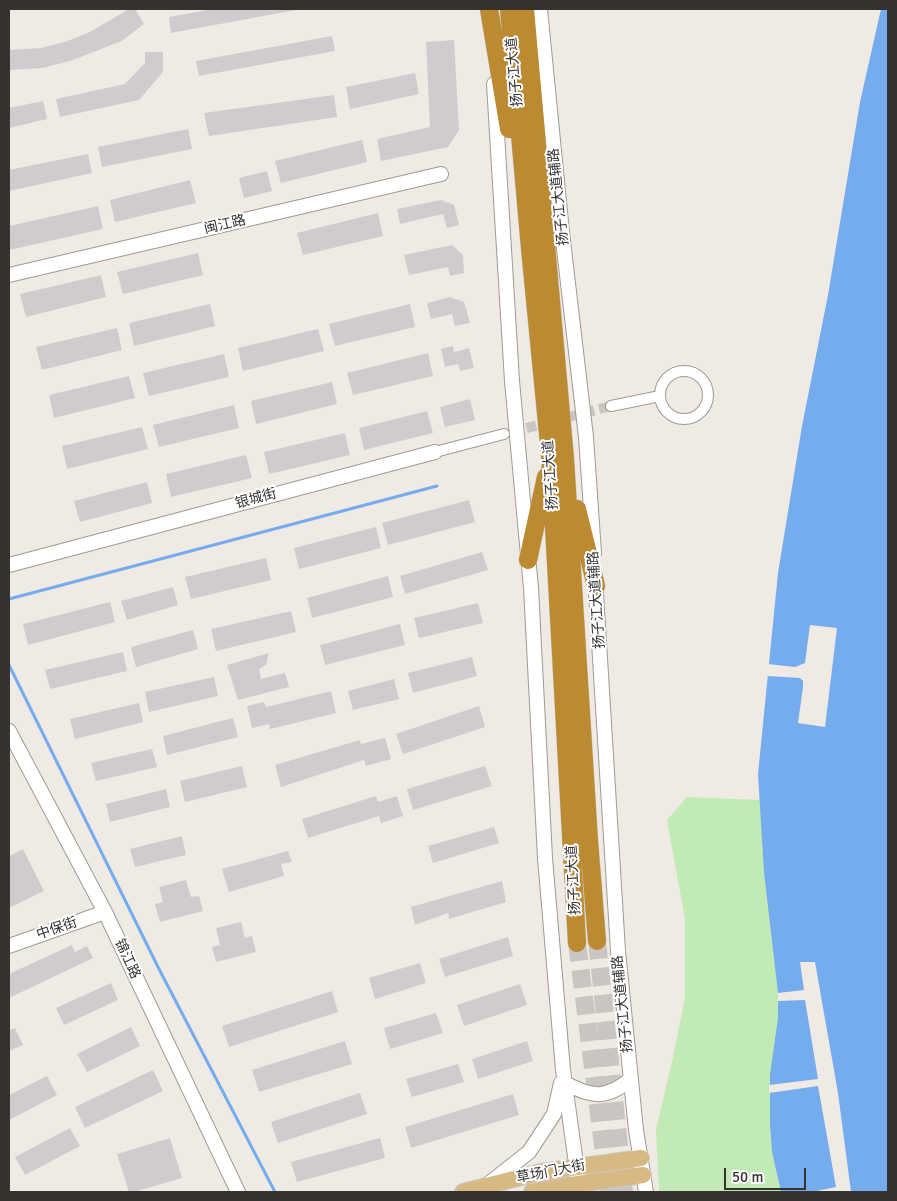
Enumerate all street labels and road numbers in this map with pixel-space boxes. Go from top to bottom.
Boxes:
street label: 扬子江大道 [504,36,526,108]
street label: 扬子江大道辅路 [546,147,572,247]
street label: 闽江路 [203,212,247,238]
street label: 扬子江大道 [540,439,562,511]
street label: 银城街 [234,485,278,513]
street label: 扬子江大道辅路 [585,551,609,649]
street label: 扬子江大道 [564,845,584,915]
street label: 中保街 [34,914,80,944]
street label: 锦江路 [111,936,143,982]
street label: 扬子江大道辅路 [610,954,636,1054]
street label: 草场门大街 [515,1157,587,1187]

